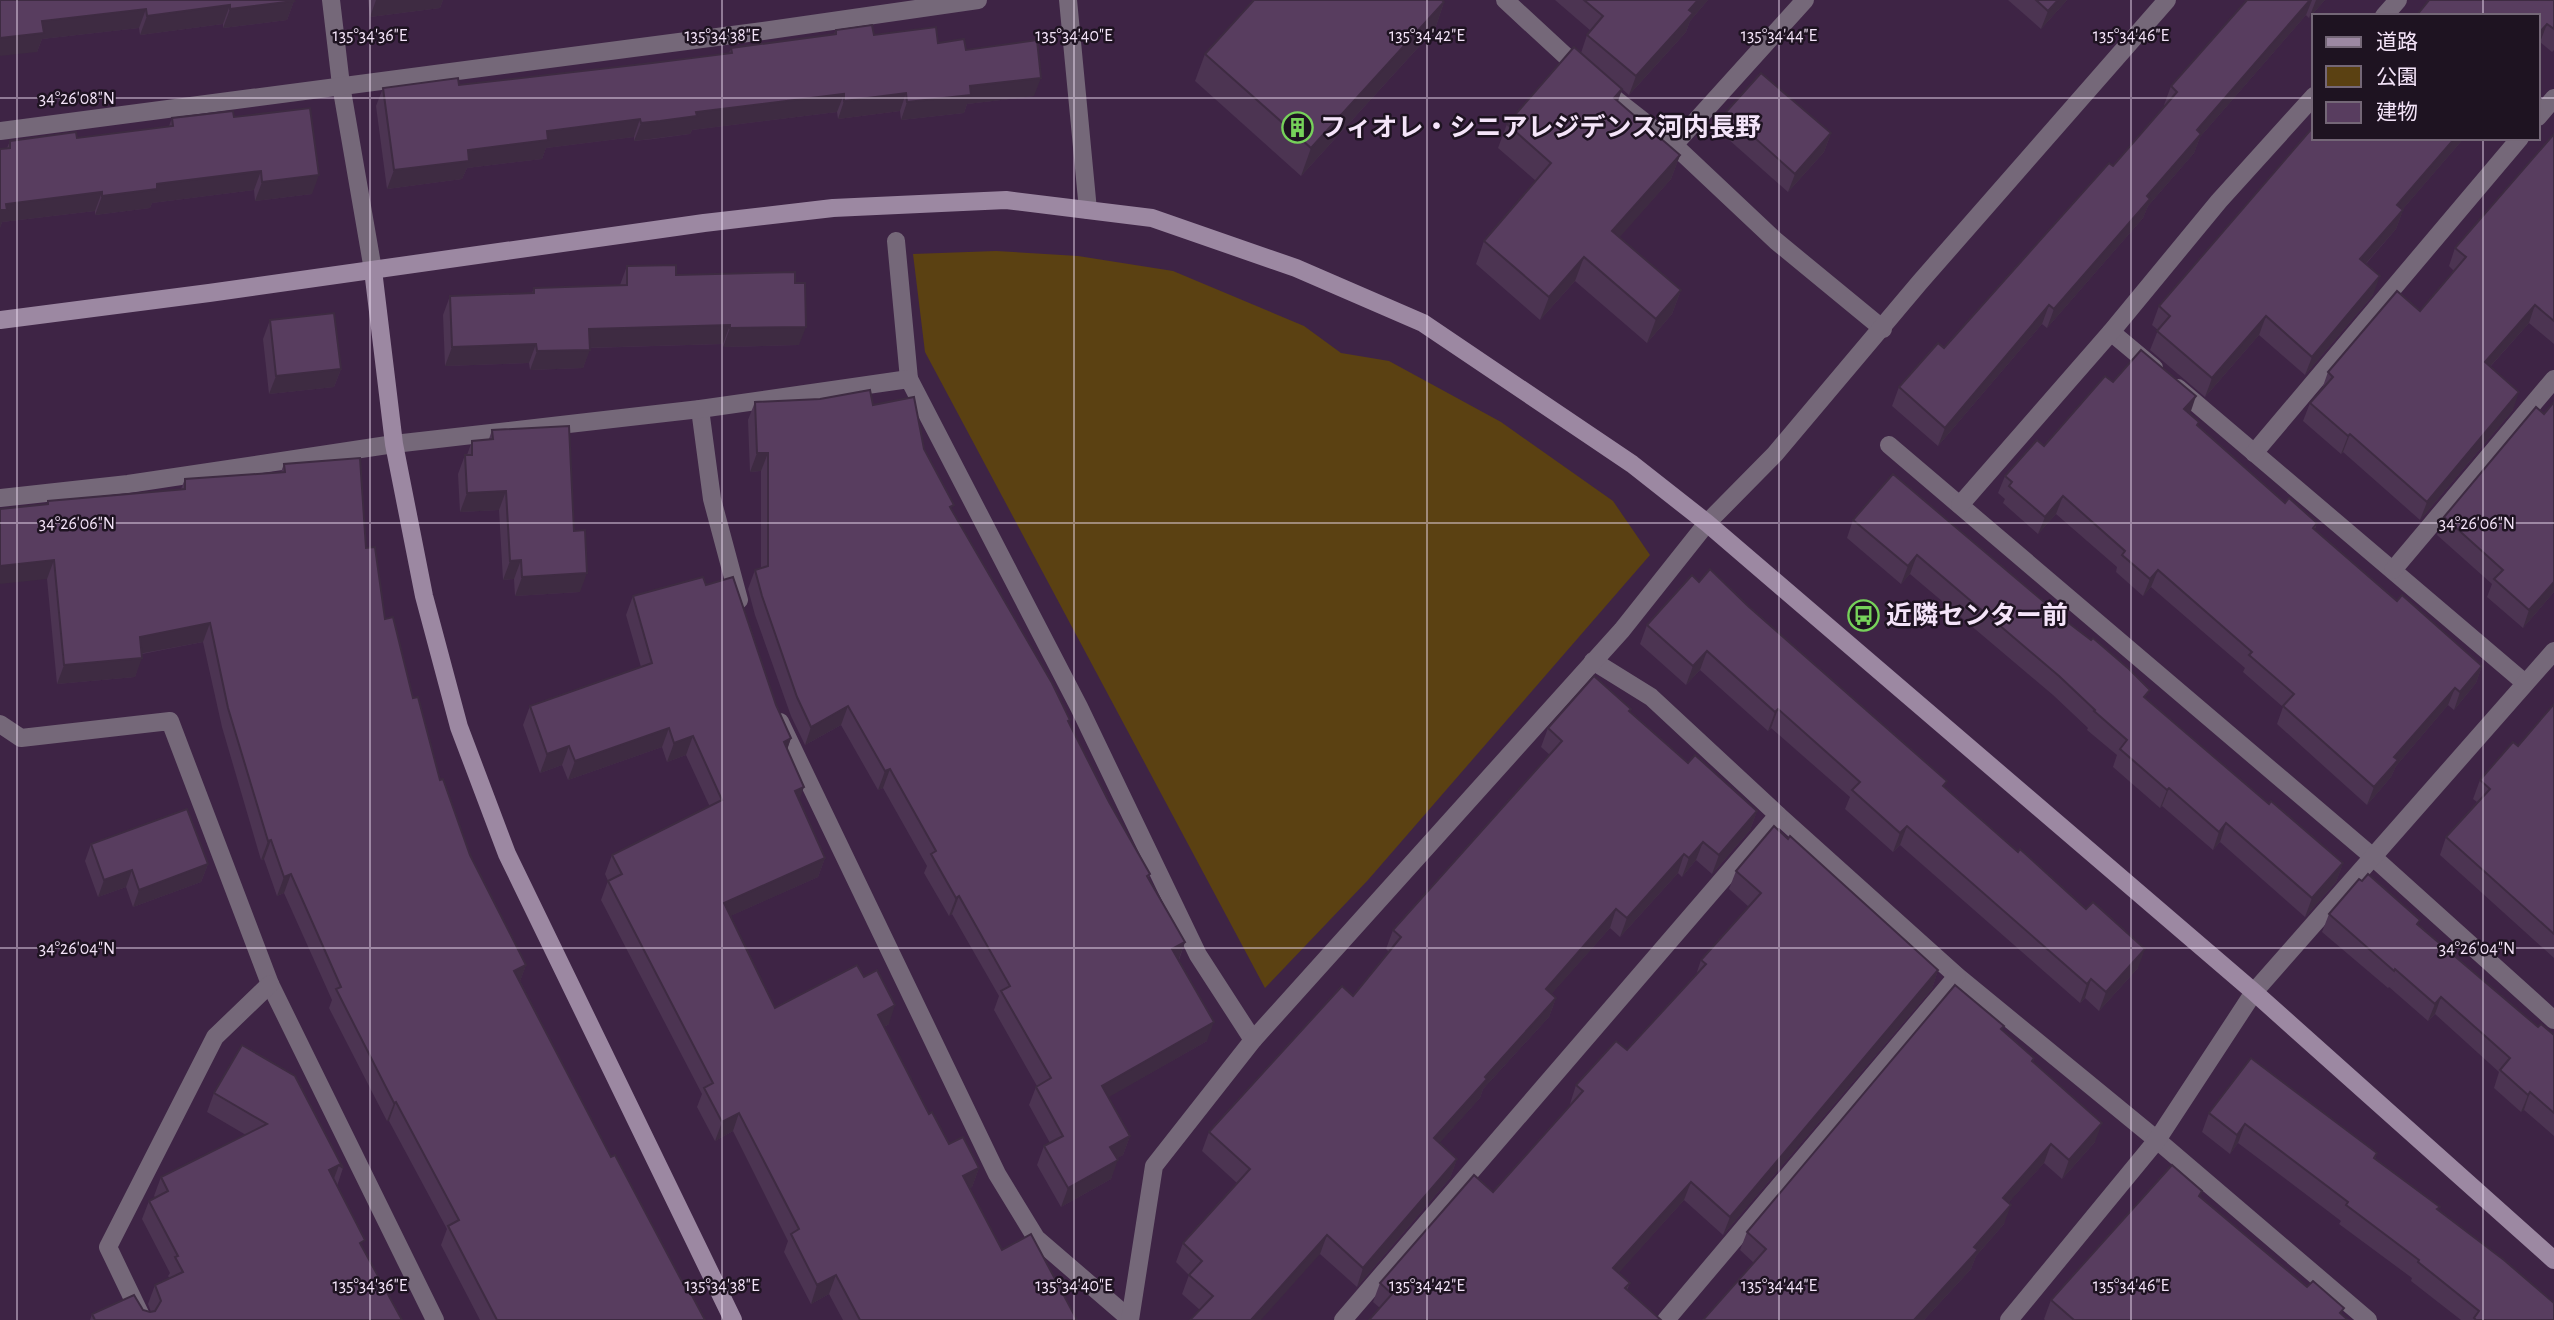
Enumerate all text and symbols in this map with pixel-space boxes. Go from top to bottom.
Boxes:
legend [2312,14,2540,140]
text: 135°34'36"E [332,27,408,45]
text: 135°34'38"E [684,27,760,45]
text: 135°34'40"E [1035,27,1113,45]
text: 135°34'42"E [1389,27,1465,45]
text: 135°34'44"E [1741,27,1818,45]
text: 135°34'46"E [2093,27,2169,45]
text: 道路 [2376,31,2418,53]
text: 公園 [2376,67,2418,88]
text: 34°26'08"N [39,90,115,108]
text: 建物 [2376,101,2418,123]
building icon: フィオレ・シニアレジデンス河内長野 [1280,111,1314,145]
place label: フィオレ・シニアレジデンス河内長野 [1320,113,1761,141]
text: 34°26'06"N [39,515,115,533]
text: 34°26'06"N [2439,515,2515,533]
bus stop icon: 近隣センター前 [1846,599,1880,633]
place label: 近隣センター前 [1886,601,2068,629]
text: 34°26'04"N [39,940,115,958]
text: 34°26'04"N [2439,940,2515,958]
text: 135°34'36"E [332,1277,408,1295]
text: 135°34'38"E [684,1277,760,1295]
text: 135°34'40"E [1035,1277,1113,1295]
text: 135°34'42"E [1389,1277,1465,1295]
text: 135°34'44"E [1741,1277,1818,1295]
text: 135°34'46"E [2093,1277,2169,1295]

